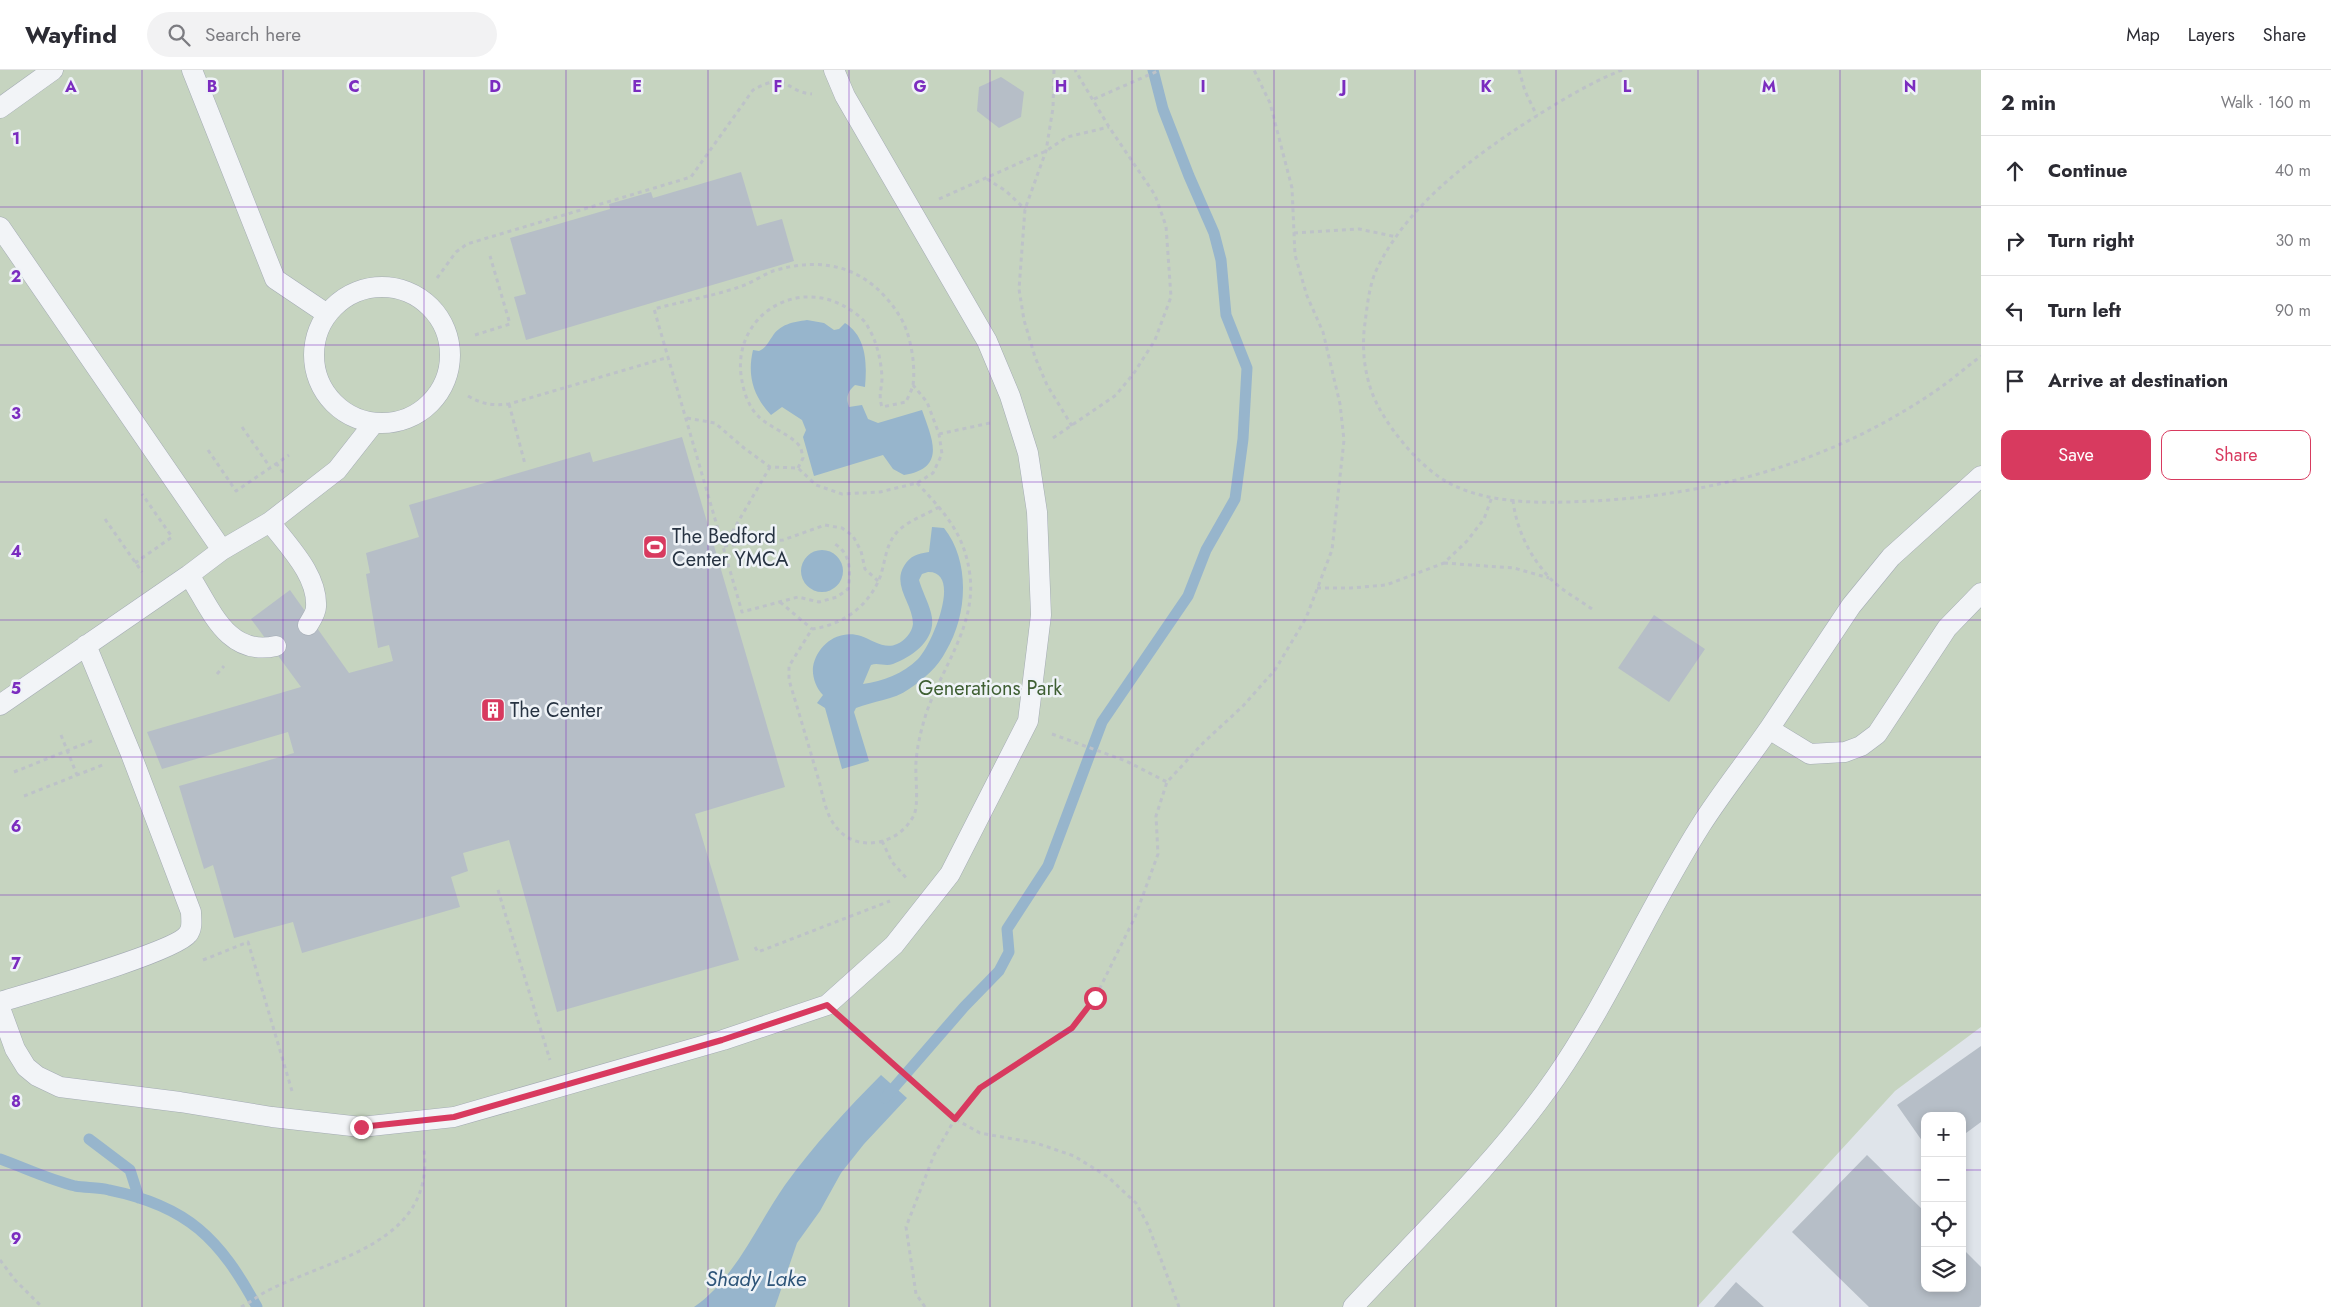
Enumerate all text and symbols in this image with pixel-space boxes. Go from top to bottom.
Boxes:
search box [147,12,497,57]
text: Wayfind [25,17,117,52]
icon: search [165,21,193,49]
text: Search here [205,21,301,48]
text: Map [2126,22,2160,48]
text: Layers [2188,22,2235,48]
text: Share [2263,22,2306,48]
text: A [64,75,77,98]
text: B [207,75,217,98]
text: C [348,75,360,98]
text: D [489,75,501,98]
text: E [632,75,642,98]
text: F [774,75,782,98]
text: G [913,75,927,98]
text: H [1055,75,1067,98]
text: I [1200,75,1206,98]
text: J [1338,75,1347,98]
text: K [1480,75,1492,98]
text: L [1623,75,1632,98]
text: M [1762,75,1776,98]
text: N [1904,75,1916,98]
text: 2 min [2001,88,2056,118]
text: Walk · 160 m [2221,91,2311,114]
text: 1 [12,127,20,150]
icon: ahead [2001,157,2029,185]
text: Continue [2048,157,2127,184]
text: 40 m [2275,159,2311,182]
icon: right [2001,227,2029,255]
text: Turn right [2048,227,2134,254]
text: 30 m [2275,229,2311,252]
text: 2 [11,265,21,288]
icon: left [2001,297,2029,325]
text: Turn left [2048,297,2121,324]
text: 90 m [2275,299,2311,322]
icon: arrive [2001,367,2029,395]
text: Arrive at destination [2048,367,2228,394]
text: 3 [11,402,21,425]
button: Save [2001,430,2151,480]
button: Share [2161,430,2311,480]
place label: The Bedford Center YMCA [672,522,789,574]
sports icon: The Bedford Center YMCA [642,534,668,560]
text: 4 [10,540,22,563]
park label: Generations Park [918,674,1062,703]
text: 5 [11,677,21,700]
place label: The Center [510,696,603,725]
building icon: The Center [480,697,506,723]
text: 6 [11,815,21,838]
text: 7 [11,952,21,975]
route start [1084,987,1107,1010]
text: 8 [11,1090,21,1113]
map controls [1921,1112,1966,1292]
button: + [1921,1112,1966,1157]
route end [350,1116,373,1139]
button: − [1921,1157,1966,1202]
button: locate [1921,1202,1966,1247]
text: 9 [11,1227,21,1250]
button: layers [1921,1247,1966,1292]
water label: Shady Lake [706,1264,807,1294]

